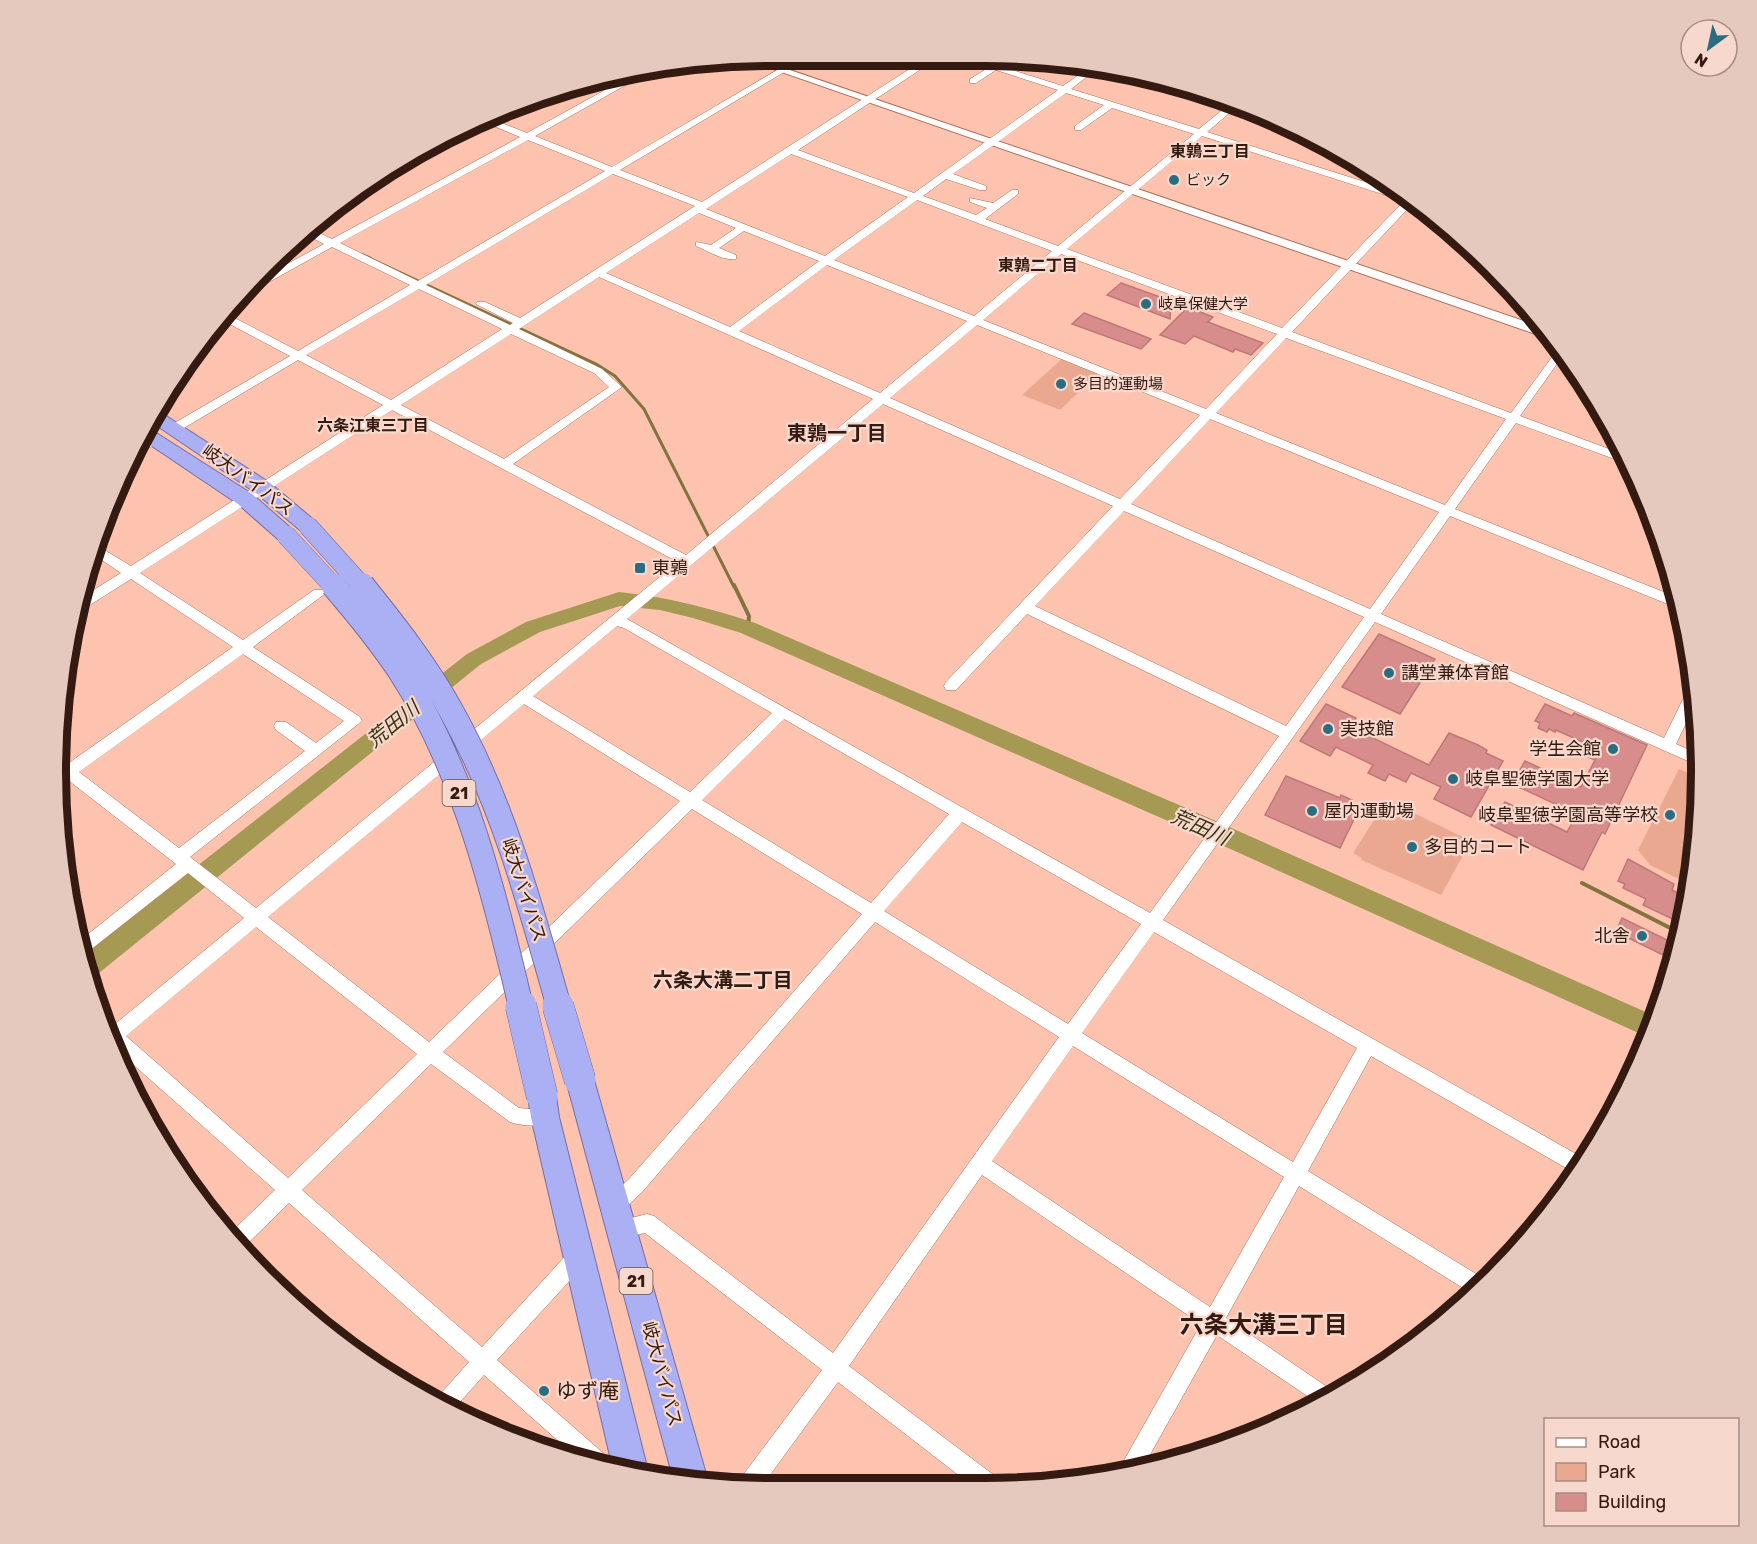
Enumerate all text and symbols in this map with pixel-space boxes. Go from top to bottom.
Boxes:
north arrow [1679,18,1739,78]
text: N [1691,49,1711,71]
district label: 東鶉三丁目 [1170,142,1250,161]
place label: ビック [1186,171,1231,189]
marker: ビック [1167,173,1181,187]
district label: 東鶉二丁目 [998,256,1078,275]
place label: 岐阜保健大学 [1158,295,1248,313]
marker: 岐阜保健大学 [1139,297,1153,311]
place label: 多目的運動場 [1073,375,1163,393]
marker: 多目的運動場 [1054,377,1068,391]
district label: 六条江東三丁目 [317,416,429,435]
district label: 東鶉一丁目 [787,421,887,445]
street label: 岐大バイパス [198,439,298,521]
place label: 東鶉 [652,557,688,579]
marker: 東鶉 [633,561,647,575]
place label: 講堂兼体育館 [1401,662,1509,684]
marker: 講堂兼体育館 [1382,666,1396,680]
water label: 荒田川 [362,695,425,752]
place label: 実技館 [1340,718,1394,740]
marker: 実技館 [1321,722,1335,736]
place label: 学生会館 [1529,738,1601,760]
marker: 学生会館 [1606,742,1620,756]
place label: 岐阜聖徳学園大学 [1465,768,1609,790]
marker: 岐阜聖徳学園大学 [1446,772,1460,786]
road number: 21 [442,780,476,806]
place label: 屋内運動場 [1324,800,1414,822]
water label: 荒田川 [1168,804,1234,851]
marker: 屋内運動場 [1305,804,1319,818]
place label: 岐阜聖徳学園高等学校 [1478,804,1658,826]
marker: 岐阜聖徳学園高等学校 [1663,808,1677,822]
street label: 岐大バイパス [497,835,551,945]
place label: 多目的コート [1424,836,1532,858]
marker: 多目的コート [1405,840,1419,854]
place label: 北舎 [1594,925,1630,947]
marker: 北舎 [1635,929,1649,943]
district label: 六条大溝二丁目 [653,968,793,992]
road number: 21 [620,1268,652,1294]
district label: 六条大溝三丁目 [1180,1311,1348,1339]
street label: 岐大バイパス [637,1319,687,1429]
place label: ゆず庵 [556,1378,619,1403]
marker: ゆず庵 [537,1384,551,1398]
legend [1544,1418,1739,1526]
text: Road [1598,1431,1641,1453]
text: Park [1598,1461,1636,1483]
text: Building [1598,1491,1666,1513]

